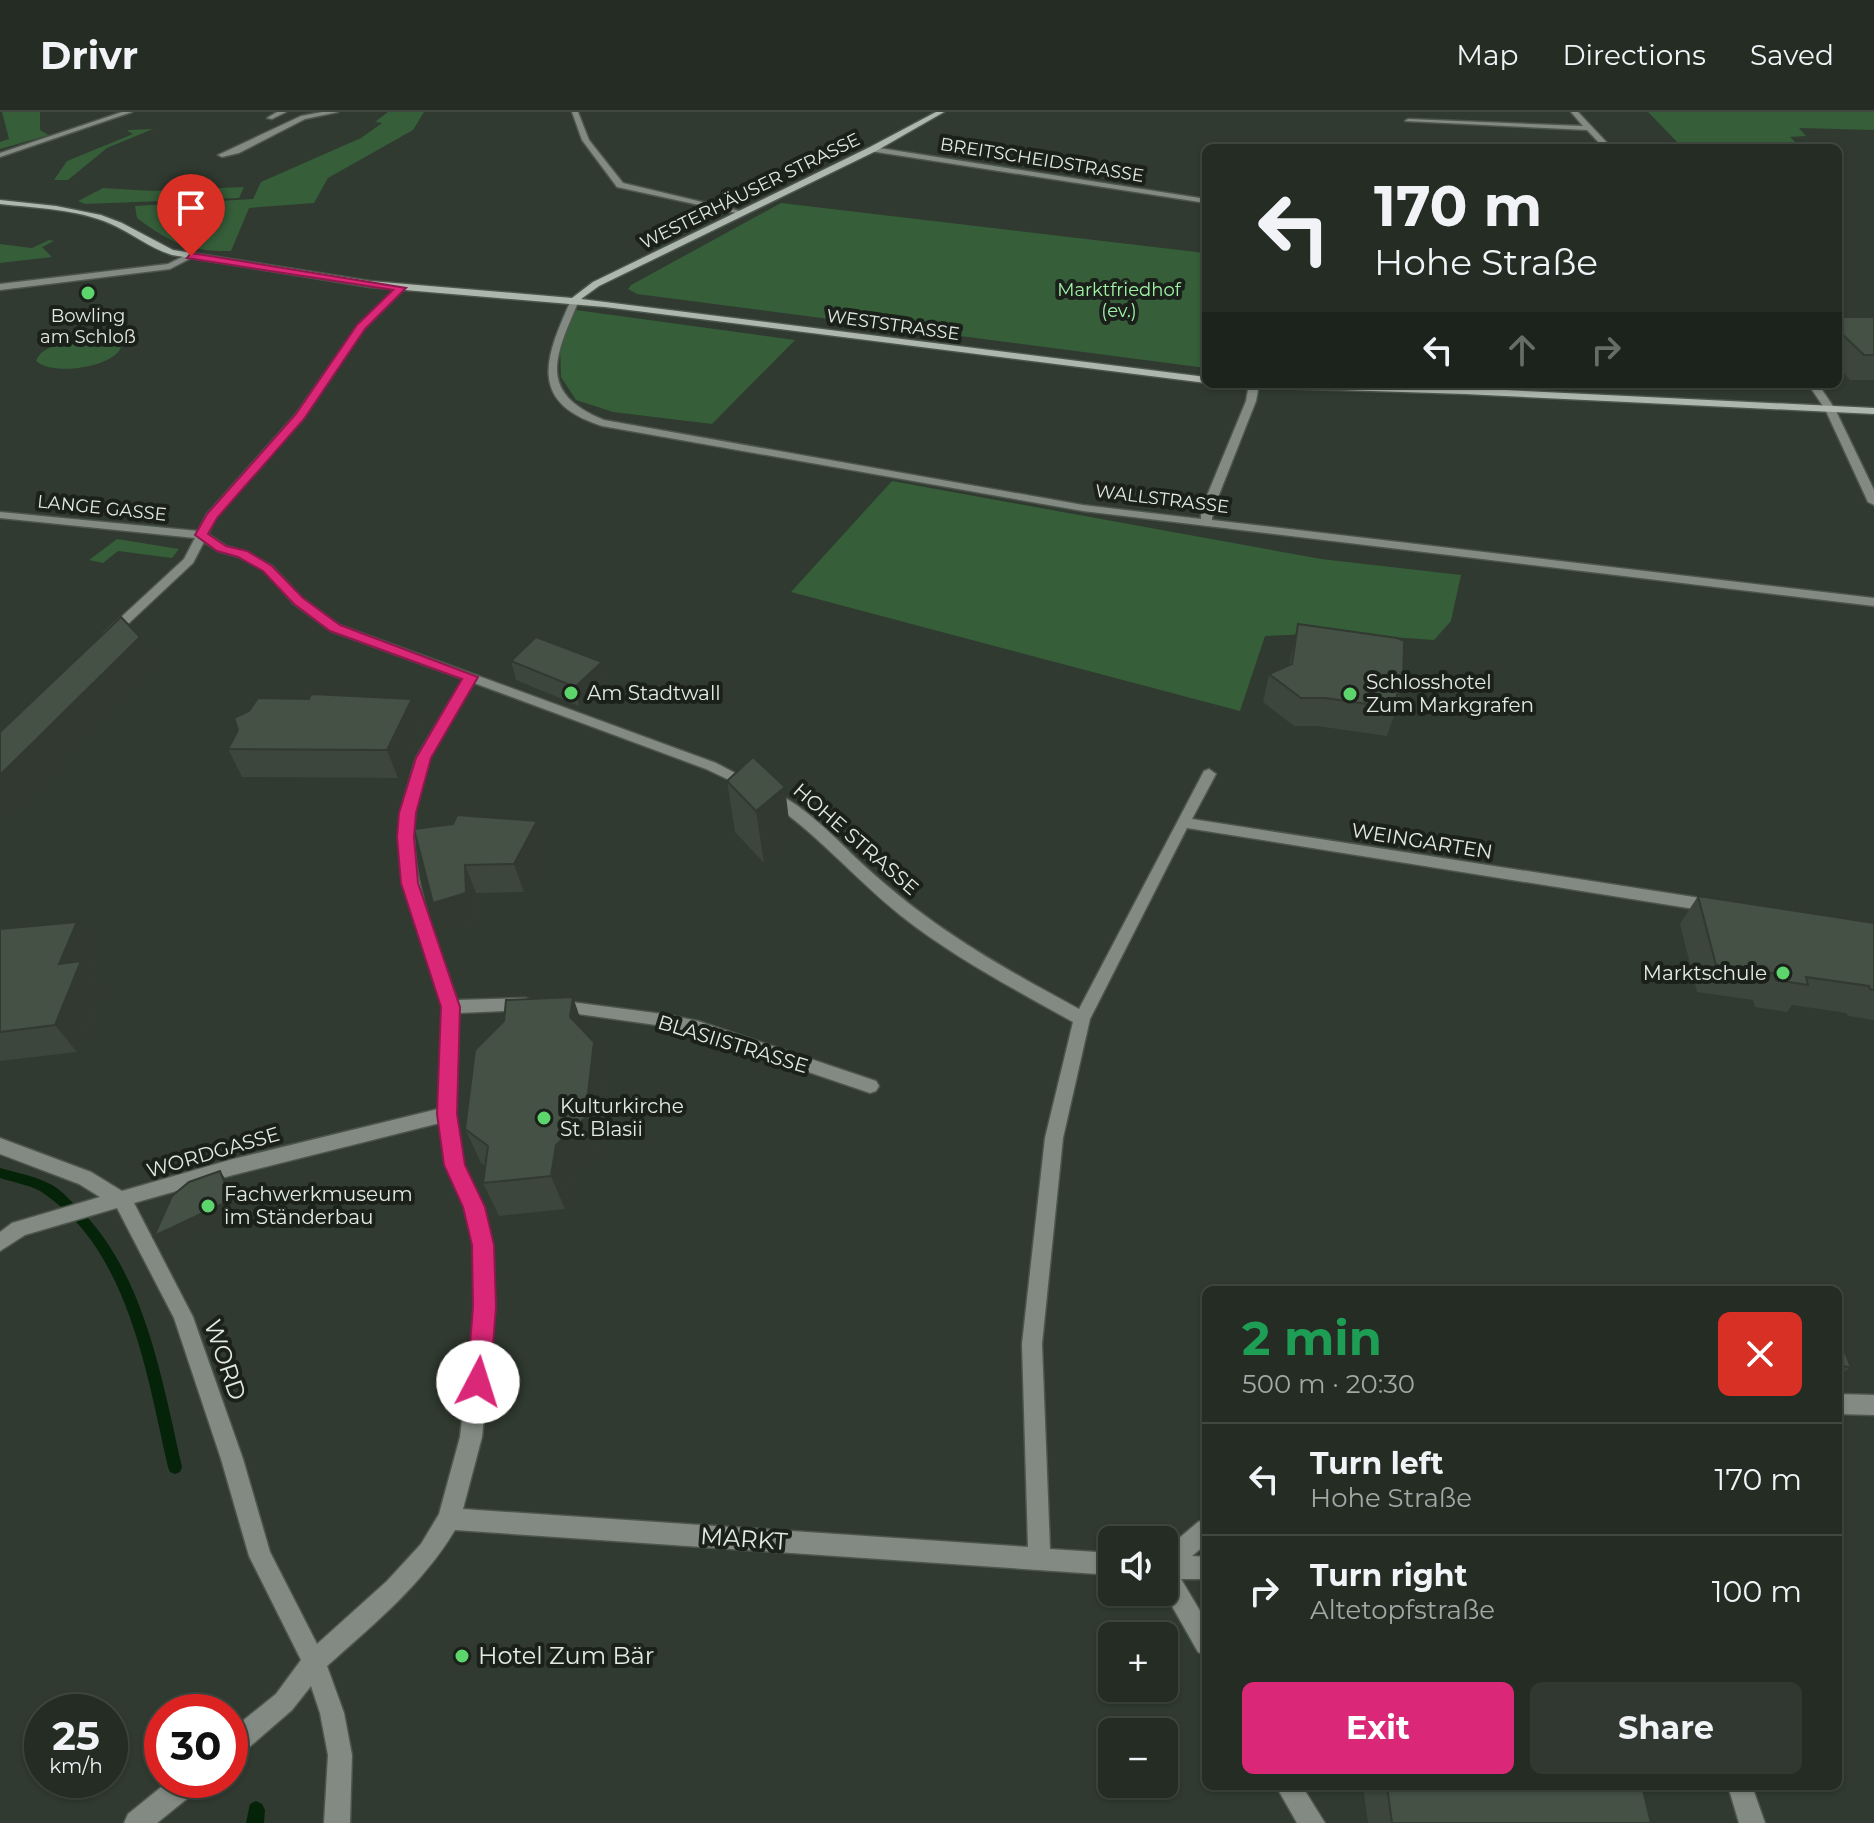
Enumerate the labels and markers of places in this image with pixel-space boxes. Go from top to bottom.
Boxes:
pin [157,174,225,256]
marker: Bowling am Schloß [79,284,97,302]
place label: Bowling am Schloß [40,305,136,348]
place label: Schlosshotel Zum Markgrafen [1366,670,1534,717]
place label: Am Stadtwall [587,681,721,705]
marker: Am Stadtwall [562,684,580,702]
marker: Schlosshotel Zum Markgrafen [1341,685,1359,703]
place label: Marktschule [1643,961,1767,985]
marker: Marktschule [1774,964,1792,982]
place label: Kulturkirche St. Blasii [560,1094,684,1141]
marker: Kulturkirche St. Blasii [535,1109,553,1127]
place label: Fachwerkmuseum im Ständerbau [224,1182,413,1229]
marker: Fachwerkmuseum im Ständerbau [199,1197,217,1215]
place label: Hotel Zum Bär [478,1641,654,1670]
marker: Hotel Zum Bär [453,1647,471,1665]

